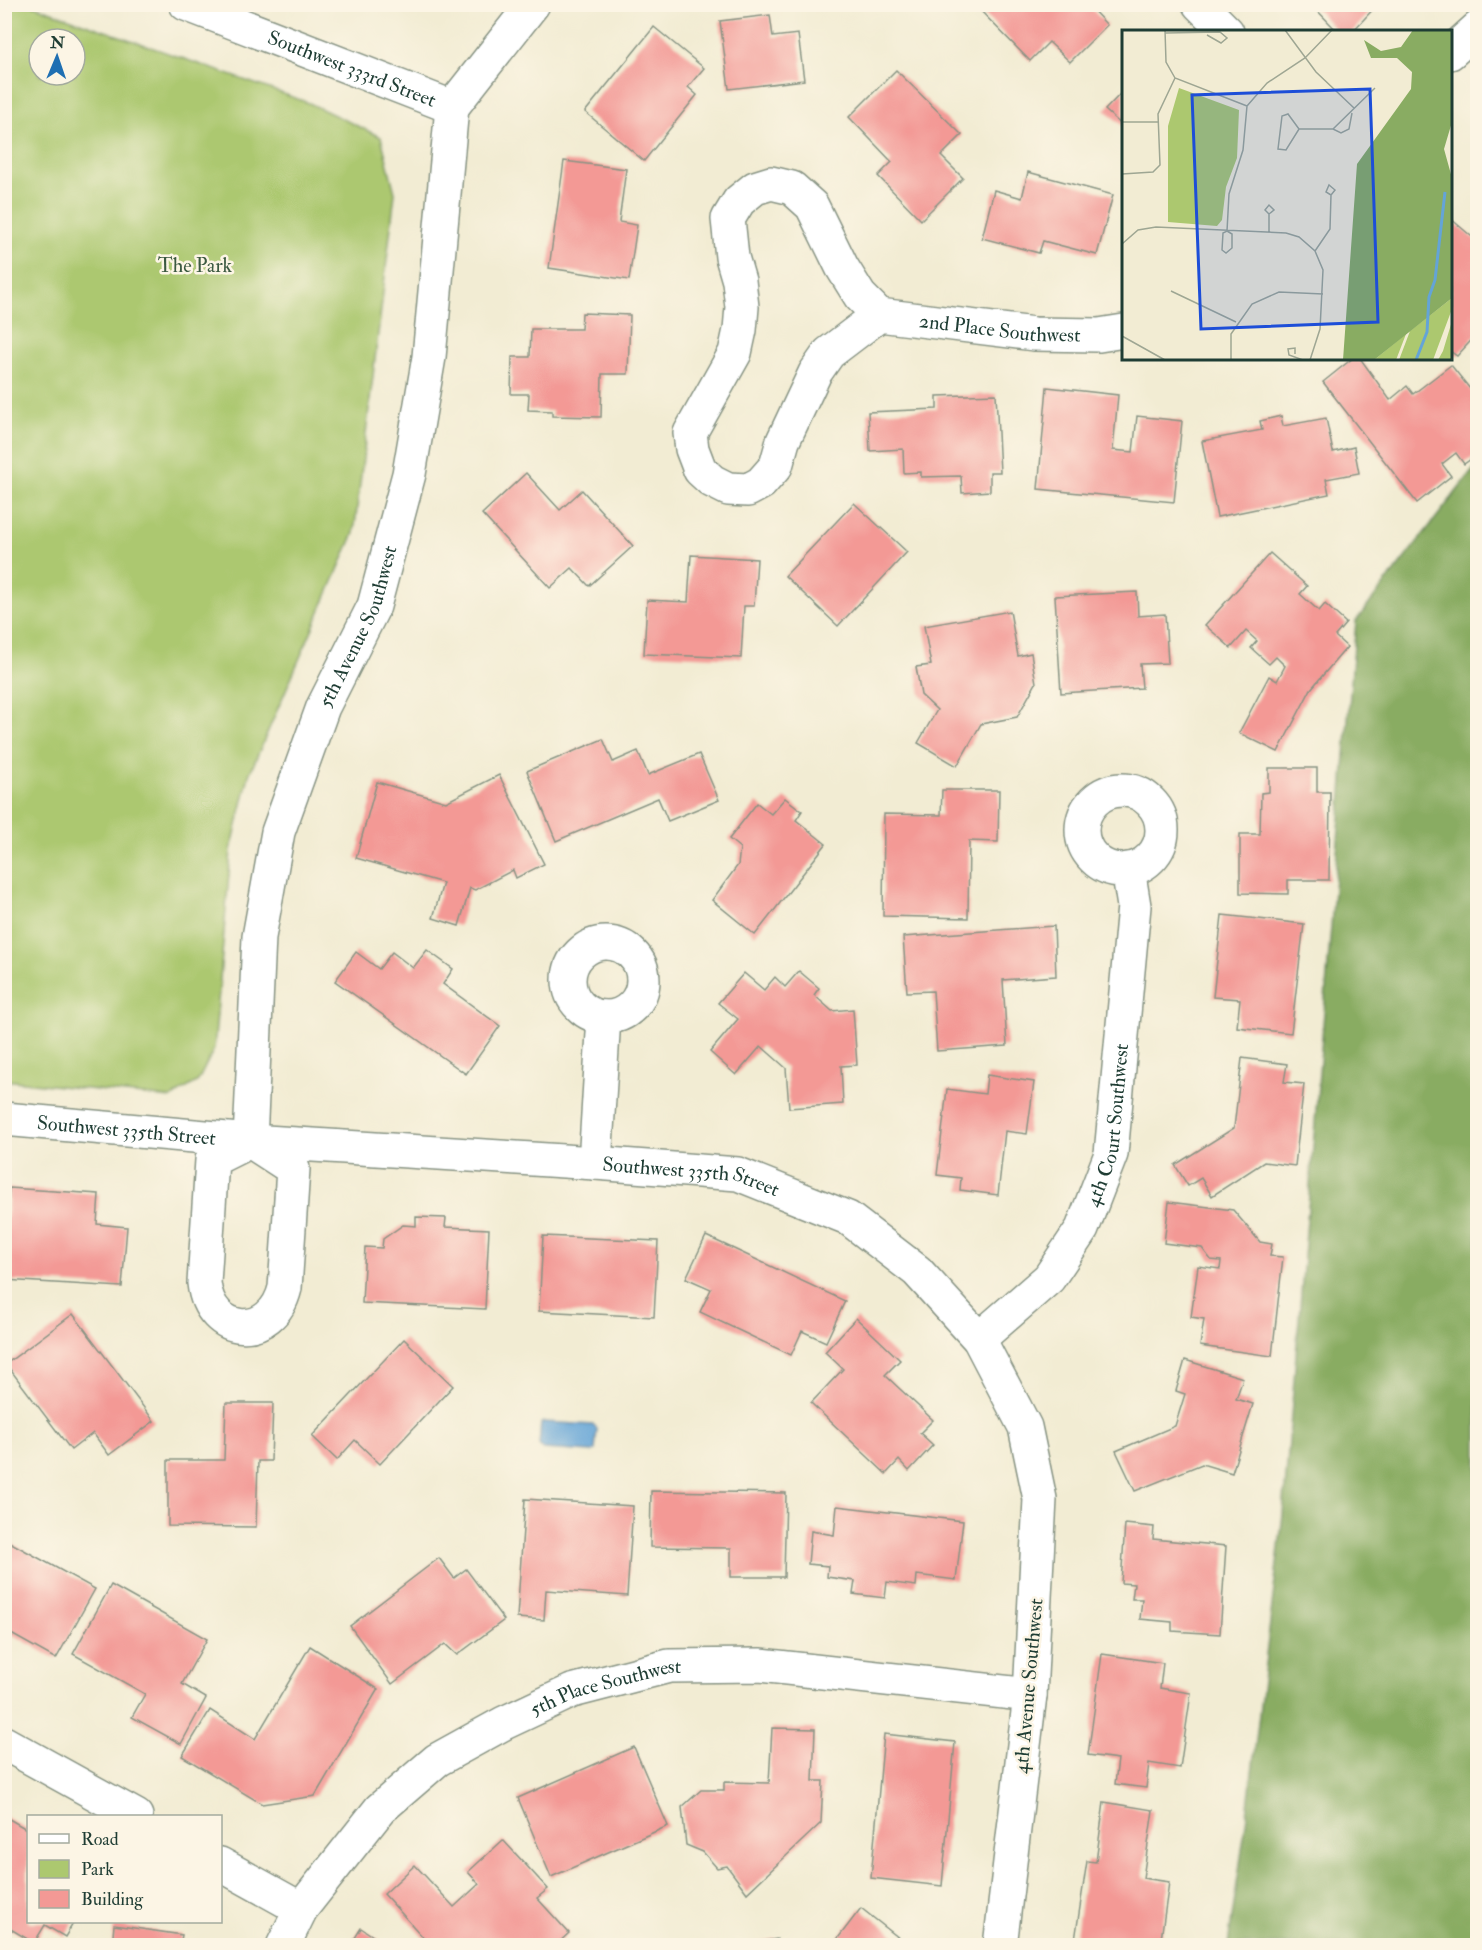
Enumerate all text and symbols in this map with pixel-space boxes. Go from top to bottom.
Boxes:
street label: Southwest 333rd Street [264,25,440,113]
north arrow [27,27,87,87]
inset map [1122,30,1452,360]
text: N [49,33,66,53]
park label: The Park [158,253,233,278]
street label: 2nd Place Southwest [918,308,1081,348]
street label: 5th Avenue Southwest [313,542,403,712]
street label: 4th Court Southwest [1080,1042,1134,1211]
street label: Southwest 335th Street [36,1110,217,1151]
street label: Southwest 335th Street [602,1152,783,1202]
street label: 4th Avenue Southwest [1008,1597,1049,1775]
street label: 5th Place Southwest [526,1654,682,1722]
legend [27,1815,222,1923]
text: Road [81,1828,119,1851]
text: Park [81,1858,114,1881]
text: Building [81,1888,144,1911]

